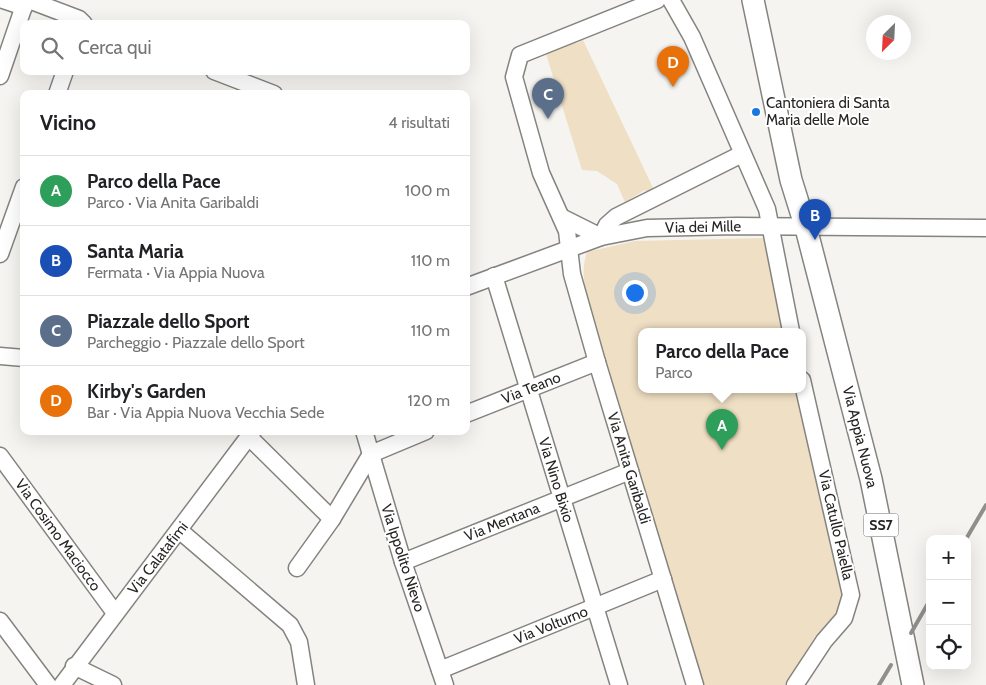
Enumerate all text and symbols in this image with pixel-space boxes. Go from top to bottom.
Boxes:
north arrow [866,15,911,60]
search box [20,20,470,75]
icon: search [38,34,66,62]
text: Cerca qui [78,36,152,59]
pin: D [657,46,689,87]
pin: C [532,78,564,119]
place label: Cantoniera di Santa Maria delle Mole [766,94,891,129]
marker: Cantoniera di Santa Maria delle Mole [750,106,762,118]
text: Vicino [40,110,96,135]
text: 4 risultati [388,113,450,132]
text: Parco della Pace [87,170,221,193]
text: A [51,181,61,200]
text: 100 m [405,181,450,200]
text: Parco · Via Anita Garibaldi [87,193,259,212]
pin: B [799,199,831,240]
street label: Via dei Mille [665,217,741,237]
text: Santa Maria [87,240,184,263]
text: B [51,251,61,270]
text: 110 m [411,251,450,270]
text: Fermata · Via Appia Nuova [87,263,265,282]
your location [622,280,648,306]
text: Piazzale dello Sport [87,310,250,333]
text: C [51,321,61,340]
text: 110 m [411,321,450,340]
popup [638,328,806,393]
text: Parcheggio · Piazzale dello Sport [87,333,305,352]
text: Parco della Pace [655,340,789,363]
text: Parco [655,363,693,382]
street label: Via Teano [499,368,563,408]
text: Kirby's Garden [87,380,206,403]
street label: Via Appia Nuova [839,384,882,490]
text: D [50,391,62,410]
text: 120 m [408,391,450,410]
text: Bar · Via Appia Nuova Vecchia Sede [87,403,324,422]
pin: A [706,409,738,450]
street label: Via Anita Garibaldi [603,410,655,526]
street label: Via Nino Bixio [535,435,577,525]
street label: Via Catullo Paiella [815,468,858,582]
street label: Via Cosimo Maciocco [11,475,105,595]
street label: Via Mentana [462,498,543,545]
street label: Via Ippolito Nievo [377,502,429,614]
road number: SS7 [864,514,898,536]
street label: Via Calatafimi [124,518,192,598]
map controls [926,535,971,670]
button: + [926,535,971,580]
button: − [926,580,971,625]
street label: Via Volturno [512,602,590,648]
button: locate [926,625,971,670]

